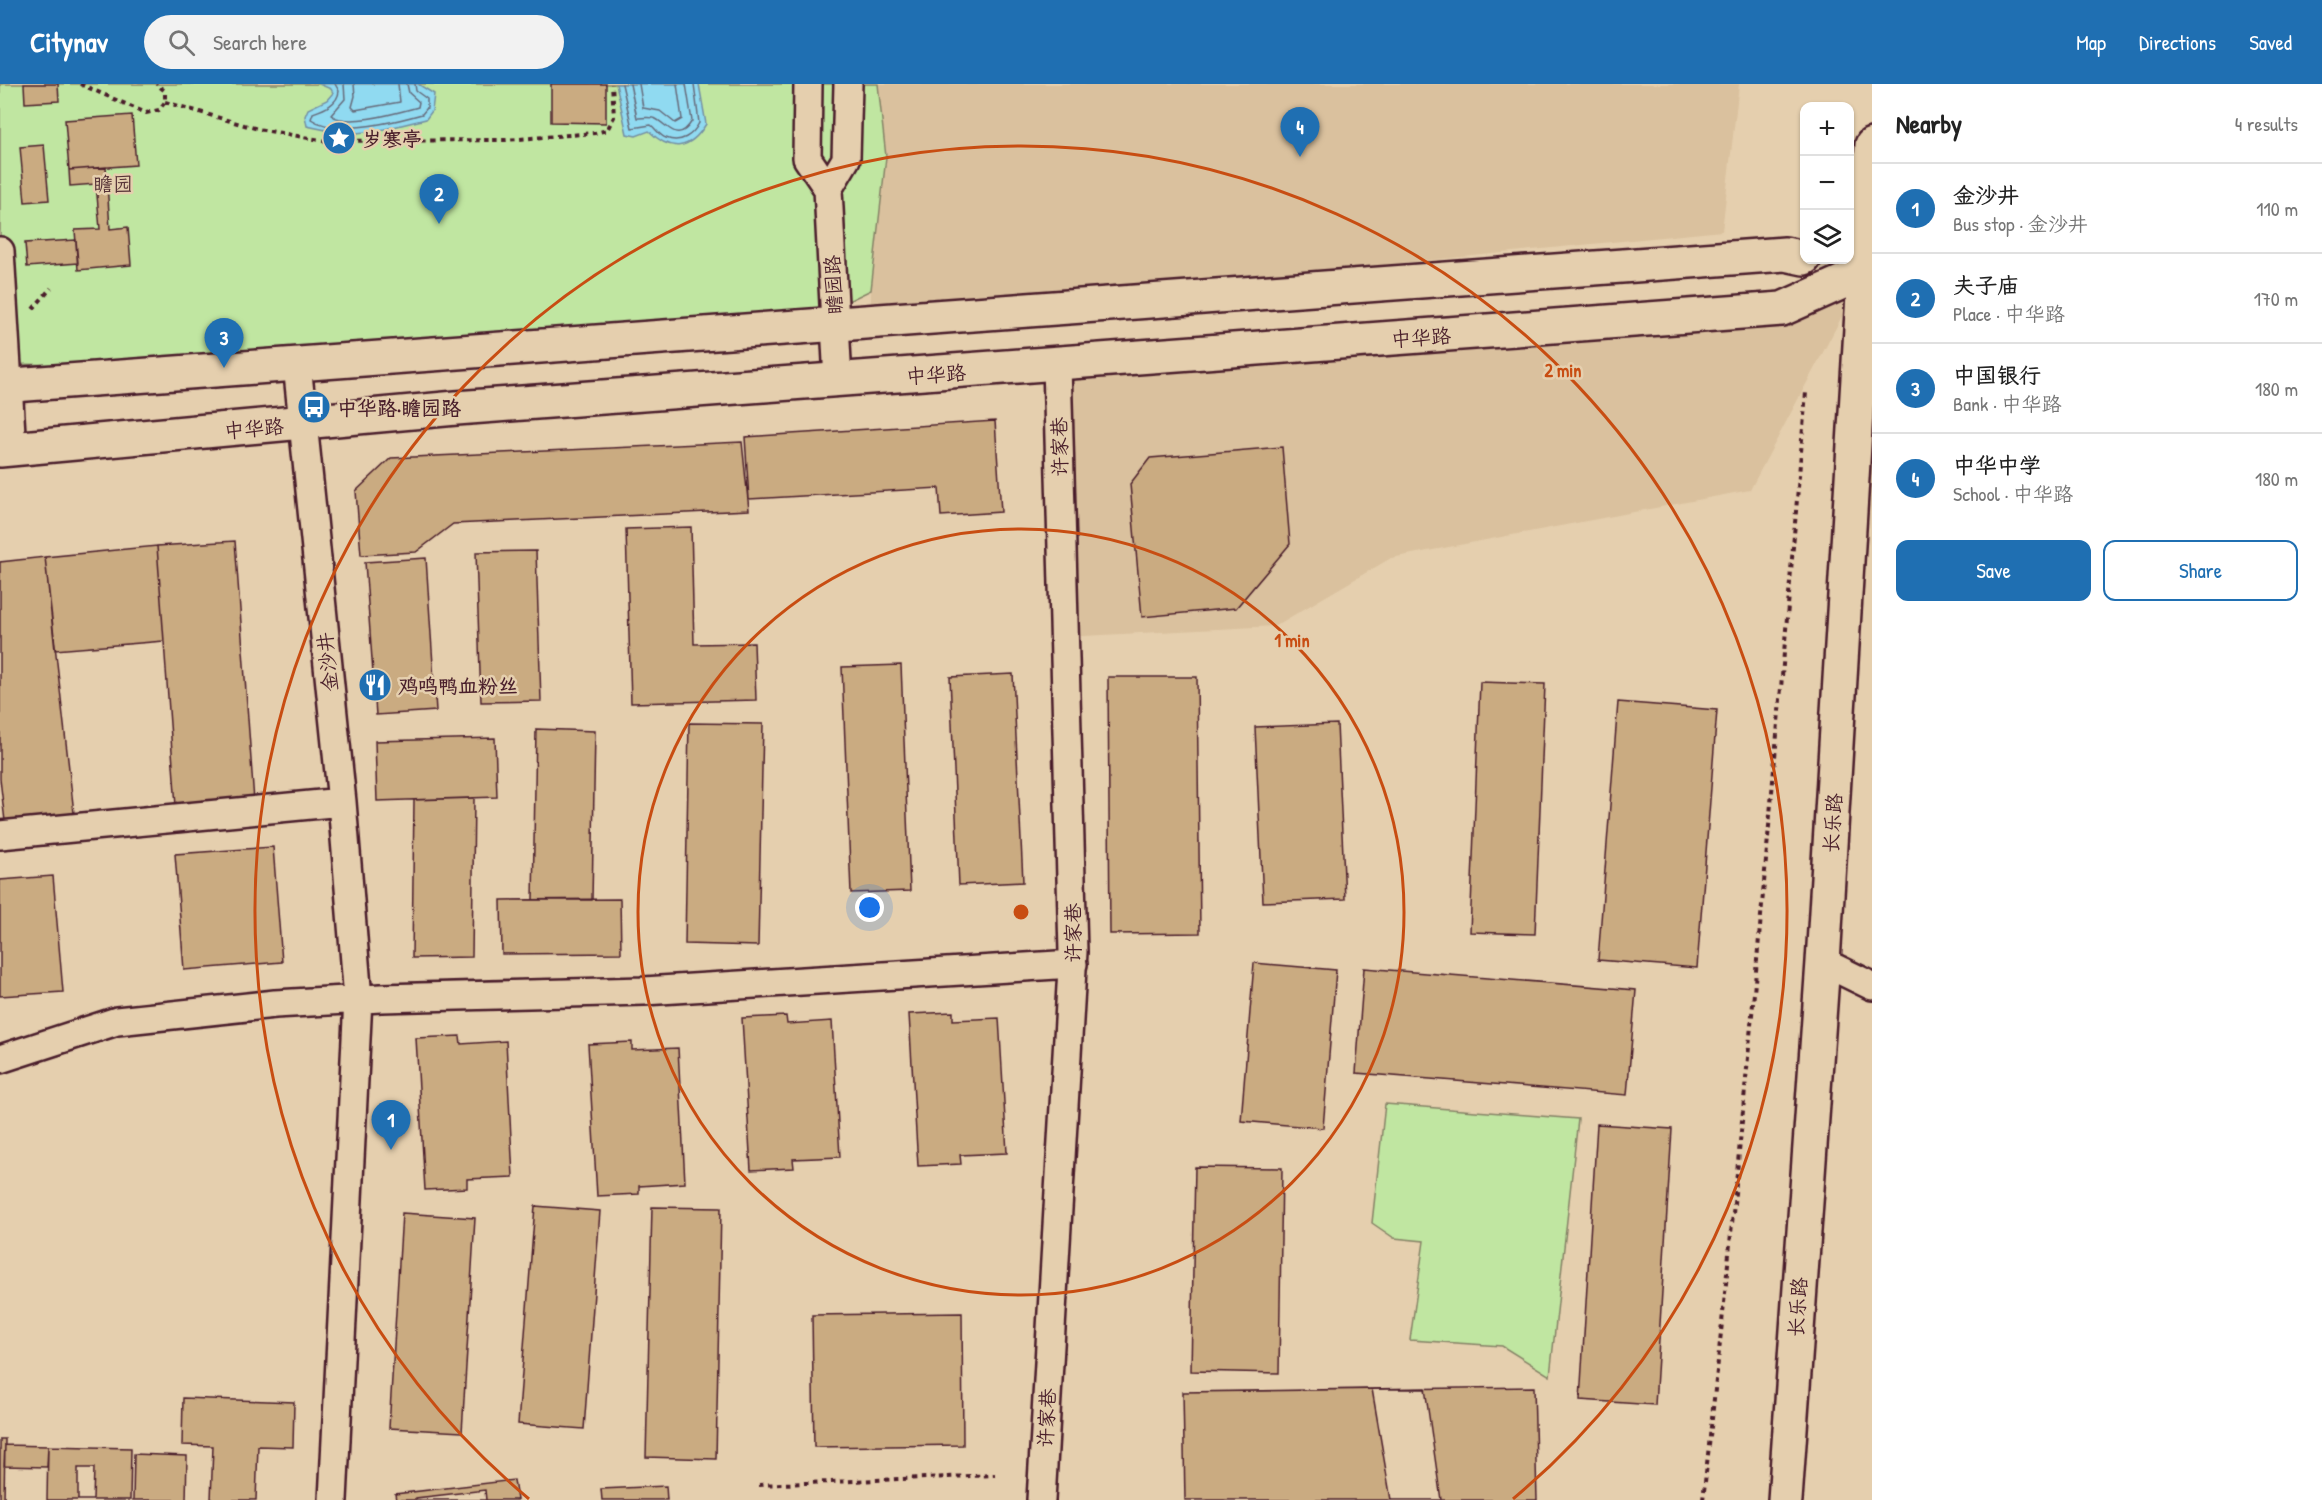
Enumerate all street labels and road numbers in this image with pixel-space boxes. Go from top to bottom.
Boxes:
street label: 瞻园路 [818,253,848,316]
street label: 中华路 [1390,321,1453,353]
street label: 中华路 [905,358,968,390]
street label: 中华路 [223,412,286,444]
street label: 许家巷 [1045,416,1073,477]
street label: 金沙井 [310,631,344,693]
street label: 长乐路 [1816,791,1848,854]
street label: 许家巷 [1059,902,1086,963]
street label: 长乐路 [1781,1275,1813,1338]
street label: 许家巷 [1031,1386,1061,1449]

